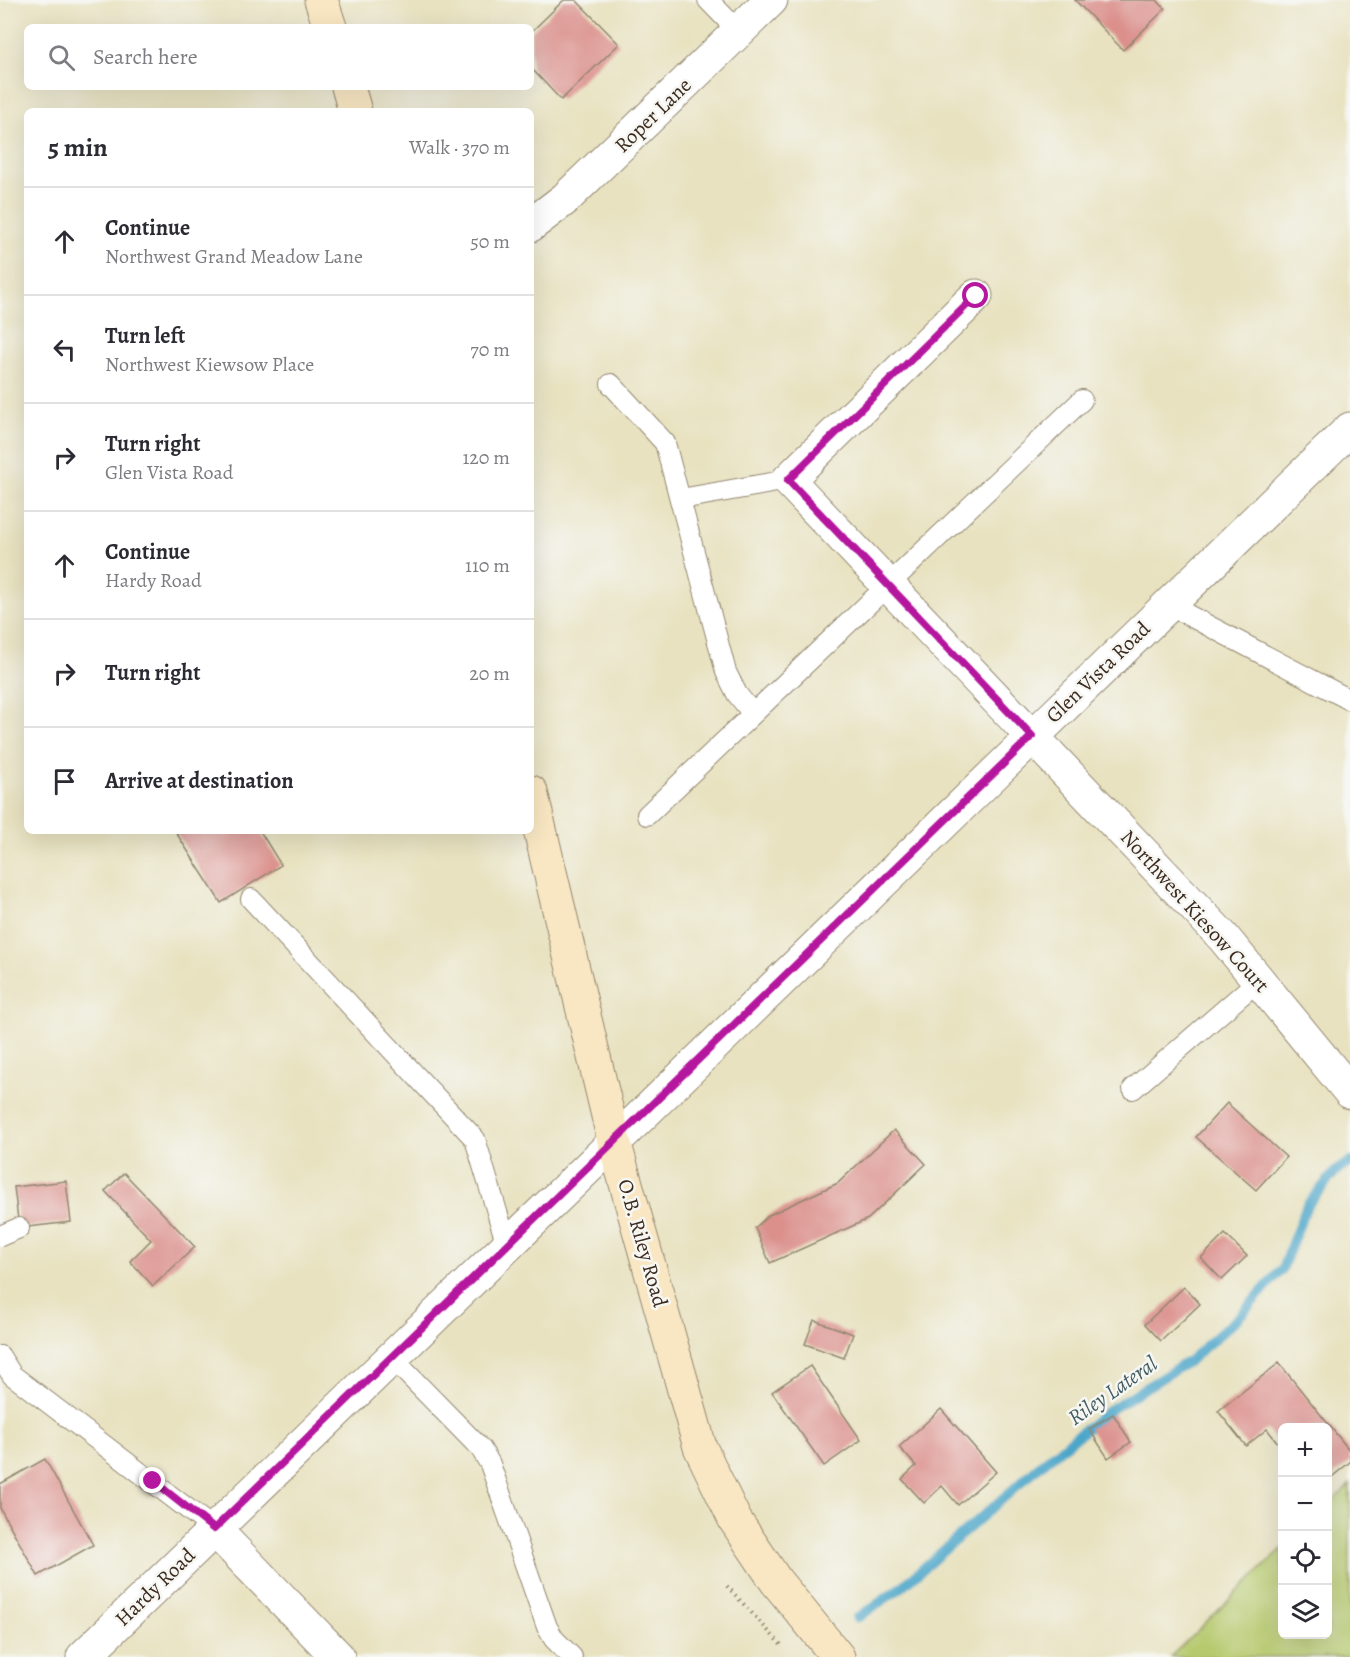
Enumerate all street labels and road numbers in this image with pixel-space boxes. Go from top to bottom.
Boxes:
street label: Roper Lane [608,71,698,159]
street label: Glen Vista Road [1040,615,1157,729]
street label: Northwest Kiesow Court [1114,824,1276,998]
street label: O.B. Riley Road [611,1176,675,1311]
street label: Hardy Road [109,1541,202,1632]

